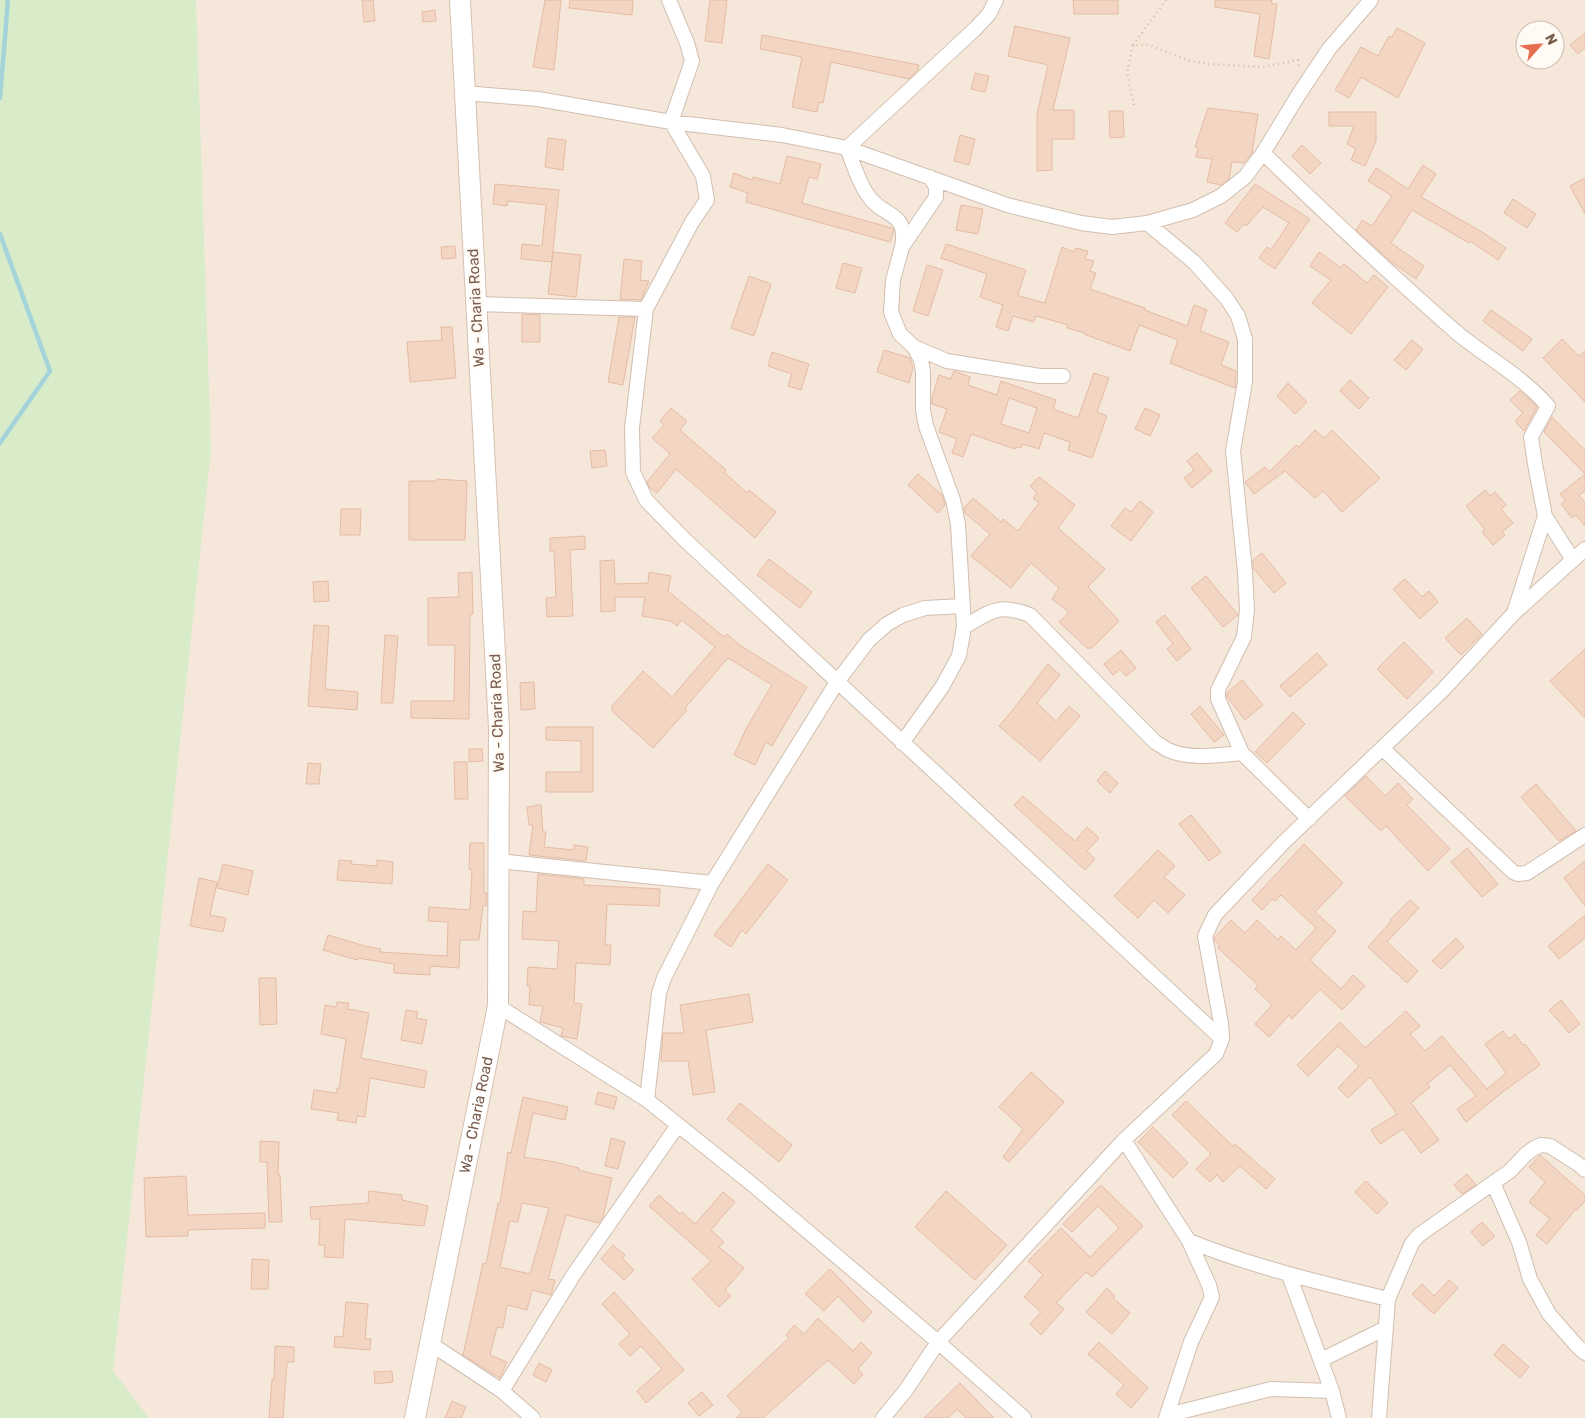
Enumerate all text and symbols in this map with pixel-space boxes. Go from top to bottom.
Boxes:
north arrow [1515,20,1565,70]
text: N [1541,31,1561,48]
street label: Wa - Charia Road [464,248,488,368]
street label: Wa - Charia Road [486,653,508,773]
street label: Wa - Charia Road [455,1055,497,1175]

